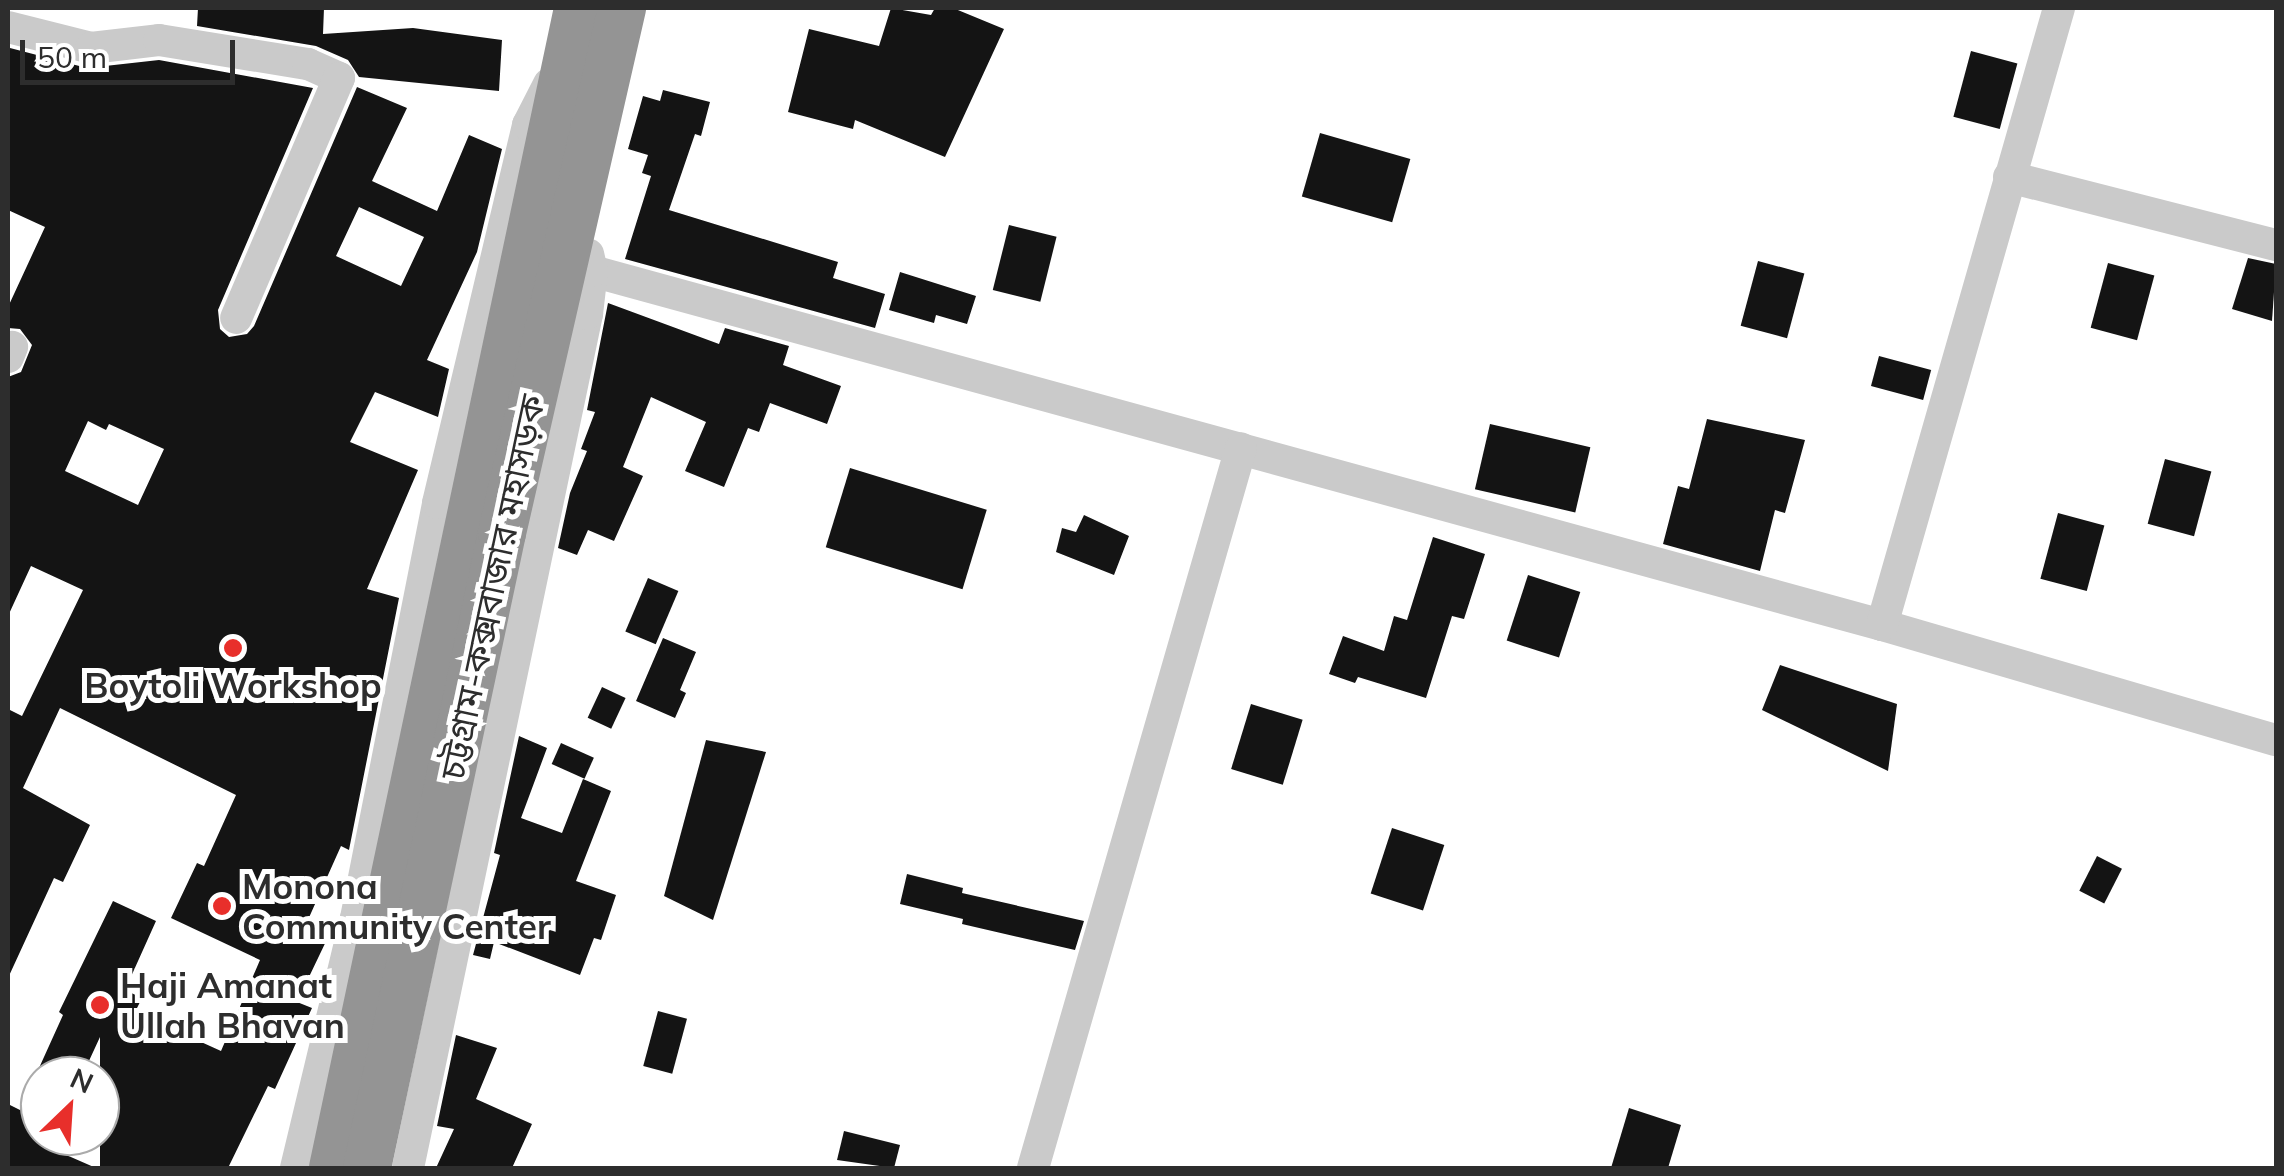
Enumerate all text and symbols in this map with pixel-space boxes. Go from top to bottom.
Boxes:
scale bar [25,20,240,82]
text: 50 m [37,38,107,76]
street label: চট্টগ্রাম-কক্সবাজার মহাসড়ক [431,391,553,783]
marker: Boytoli Workshop [222,637,244,659]
place label: Boytoli Workshop [84,664,382,706]
place label: Monona Community Center [242,865,551,947]
marker: Monona Community Center [211,895,233,917]
place label: Haji Amanat Ullah Bhavan [120,964,345,1046]
marker: Haji Amanat Ullah Bhavan [89,994,111,1016]
north arrow [20,1056,120,1156]
text: N [65,1060,99,1100]

